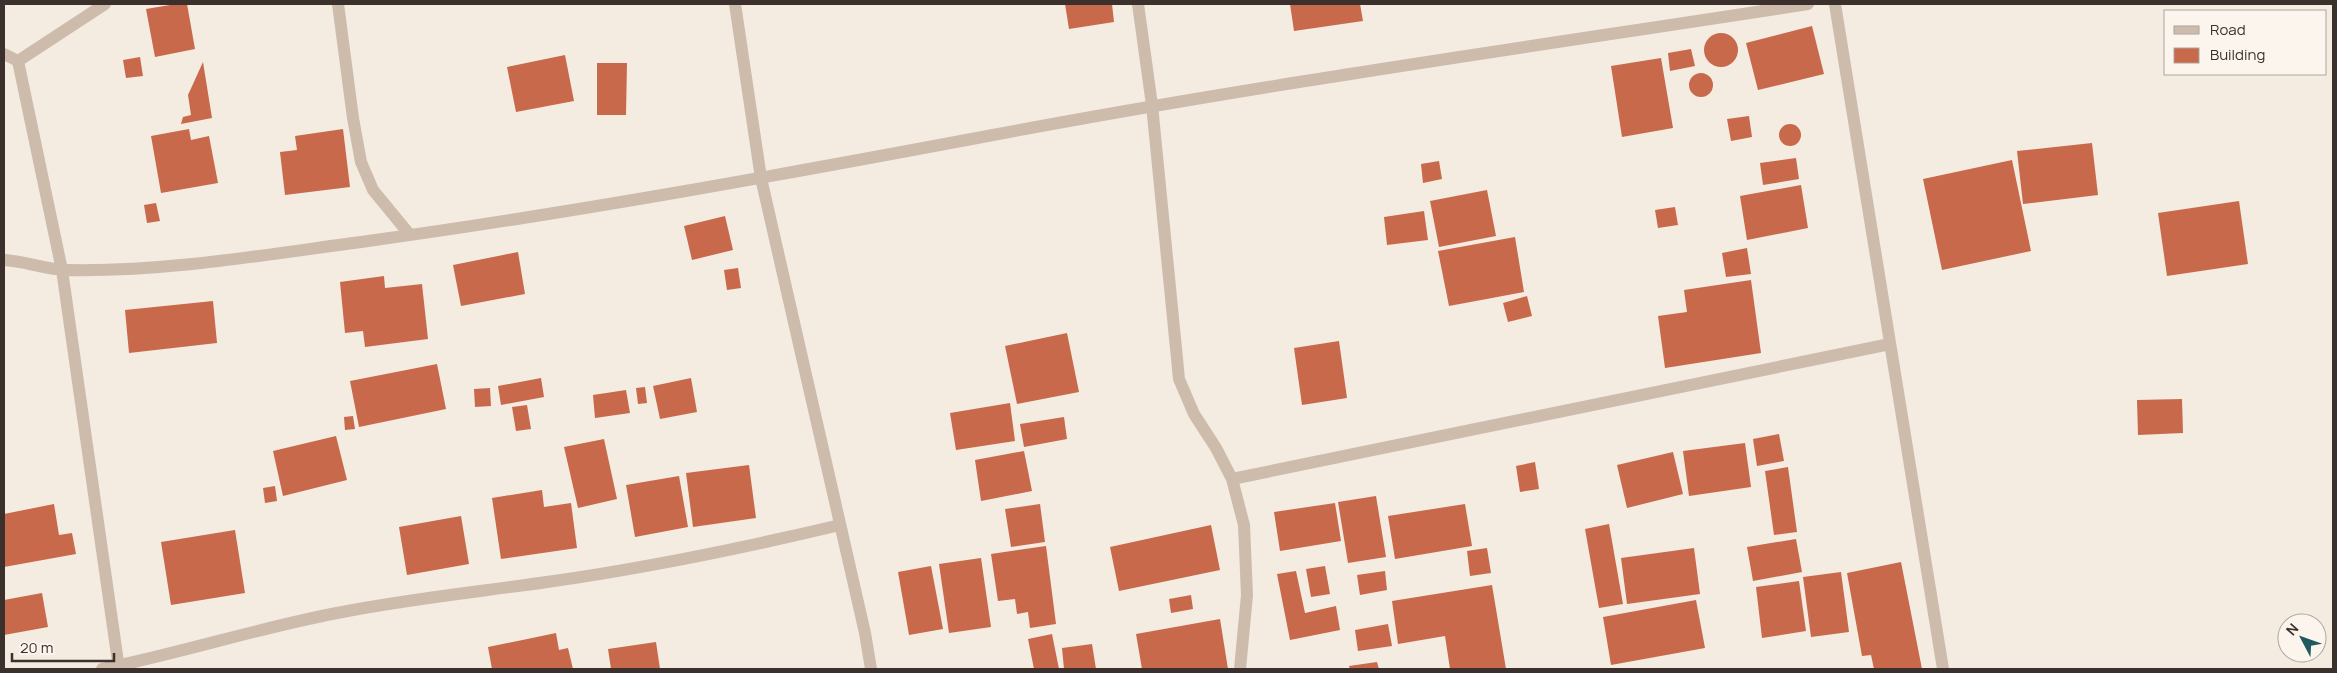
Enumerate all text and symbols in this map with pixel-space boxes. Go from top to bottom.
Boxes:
legend [2164,10,2327,75]
text: Road [2210,19,2246,40]
text: Building [2210,44,2265,65]
north arrow [2277,613,2327,663]
text: N [2281,619,2302,639]
scale bar [12,630,115,662]
text: 20 m [20,637,53,658]

